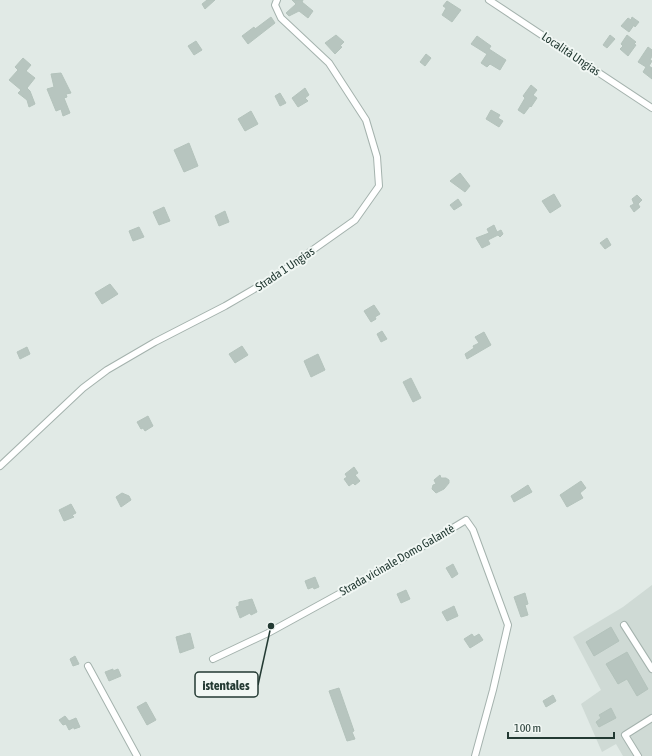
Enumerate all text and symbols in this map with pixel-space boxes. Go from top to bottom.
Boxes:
street label: Località Ungias [539,29,603,79]
street label: Strada 1 Ungias [253,244,317,294]
street label: Strada vicinale Domo Galantè [337,521,457,599]
callout: istentales [195,672,258,697]
text: istentales [203,678,250,693]
scale bar [508,714,614,740]
text: 100 m [514,721,541,735]

